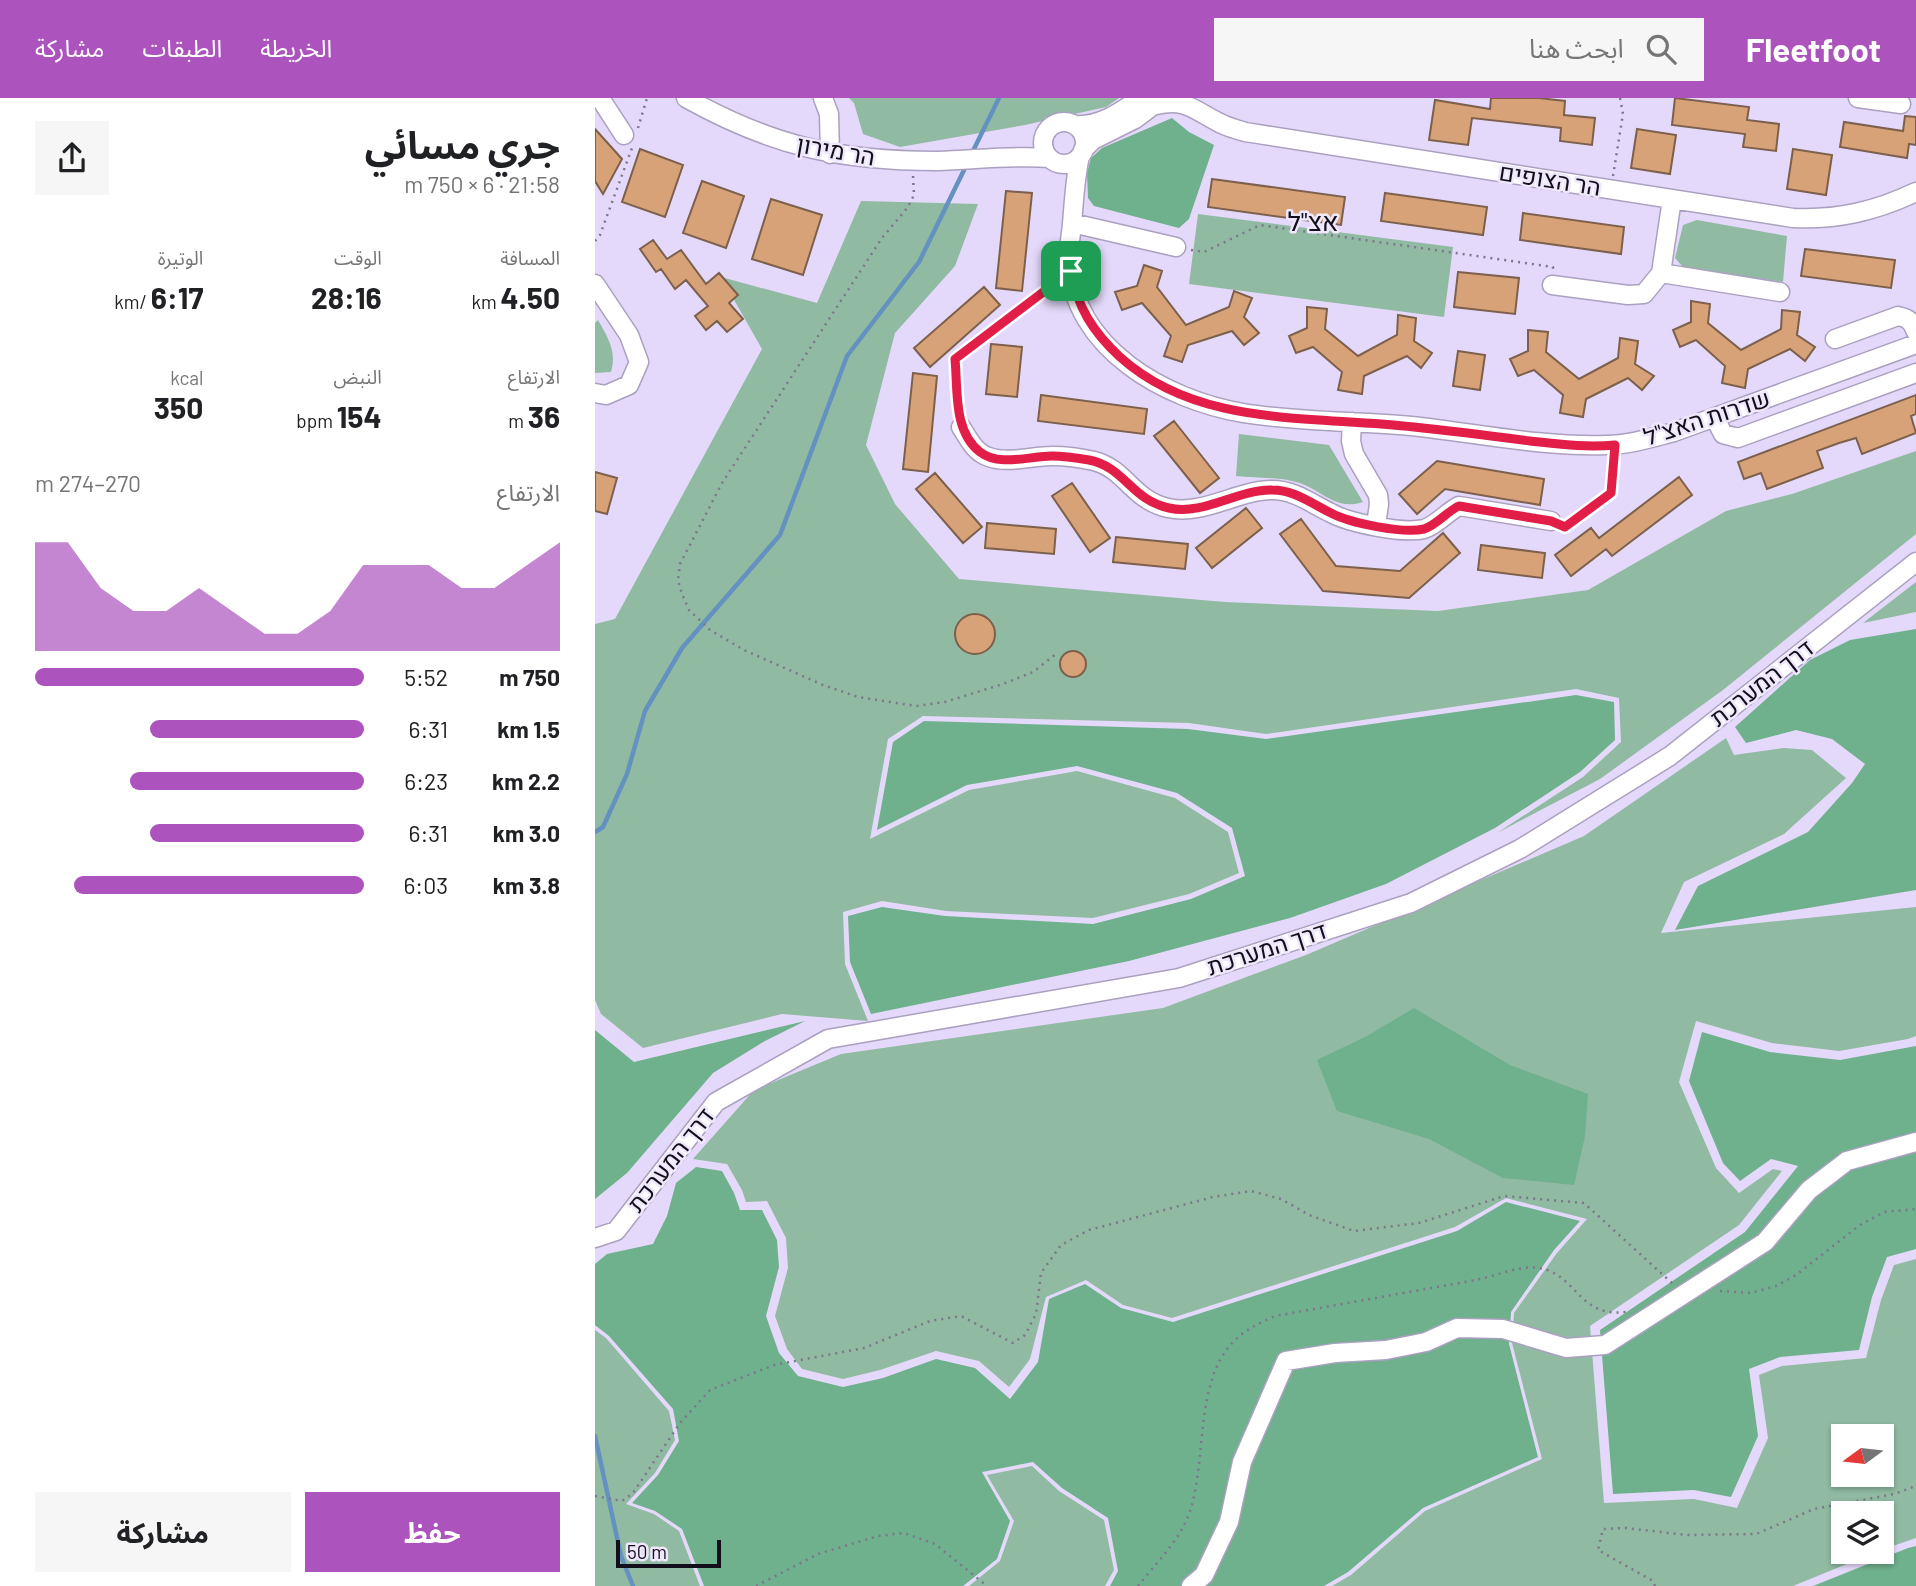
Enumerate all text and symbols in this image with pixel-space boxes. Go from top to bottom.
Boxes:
search box [1214,18,1704,81]
text: Fleetfoot [1746,29,1881,69]
icon: search [1642,30,1680,68]
text: ابحث هنا [1529,32,1624,63]
text: مشاركة [35,33,104,62]
text: الطبقات [142,33,222,62]
text: الخريطة [260,33,332,62]
button: share [35,121,109,195]
text: جري مسائي [365,121,560,167]
street label: הר מירון [795,128,878,171]
street label: הר הצופים [1497,156,1603,201]
text: 21:58 · 6 × 750 m [404,170,560,198]
district label: אצ"ל [1287,205,1339,236]
pin [1041,241,1101,301]
text: الوتيرة [158,246,203,269]
text: الوقت [334,246,382,269]
text: المسافة [500,246,560,269]
icon: arrive [1052,252,1090,290]
text: 6:17 [151,279,203,315]
text: 28:16 [311,279,382,315]
text: 4.50 [500,279,560,315]
text: /km [114,290,151,313]
text: km [471,290,500,313]
text: النبض [333,365,382,388]
text: الارتفاع [508,365,560,388]
text: kcal [170,366,203,389]
street label: שדרות האצ"ל [1640,382,1774,451]
text: 350 [154,389,203,425]
text: 154 [337,398,382,434]
text: 36 [528,398,560,434]
text: bpm [296,409,337,432]
text: m [508,409,528,432]
text: 270–274 m [35,469,141,497]
text: الارتفاع [497,478,560,506]
street label: דרך המערכת [1703,632,1819,731]
text: 5:52 [404,663,448,691]
text: 750 m [499,663,560,691]
text: 6:31 [409,715,448,743]
text: 1.5 km [497,715,560,743]
text: 6:23 [404,767,448,795]
text: 2.2 km [492,767,560,795]
text: 6:31 [409,819,448,847]
text: 3.0 km [493,819,560,847]
text: 6:03 [404,871,448,899]
text: 3.8 km [493,871,560,899]
street label: דרך המערכת [1203,915,1330,981]
street label: דרך המערכת [620,1101,719,1217]
north arrow [1831,1424,1893,1488]
map controls [1831,1424,1894,1564]
button: مشاركة [35,1492,291,1572]
button: حفظ [305,1492,560,1572]
button: layers [1831,1501,1894,1564]
scale bar [616,1537,721,1569]
text: 50 m [627,1540,667,1563]

